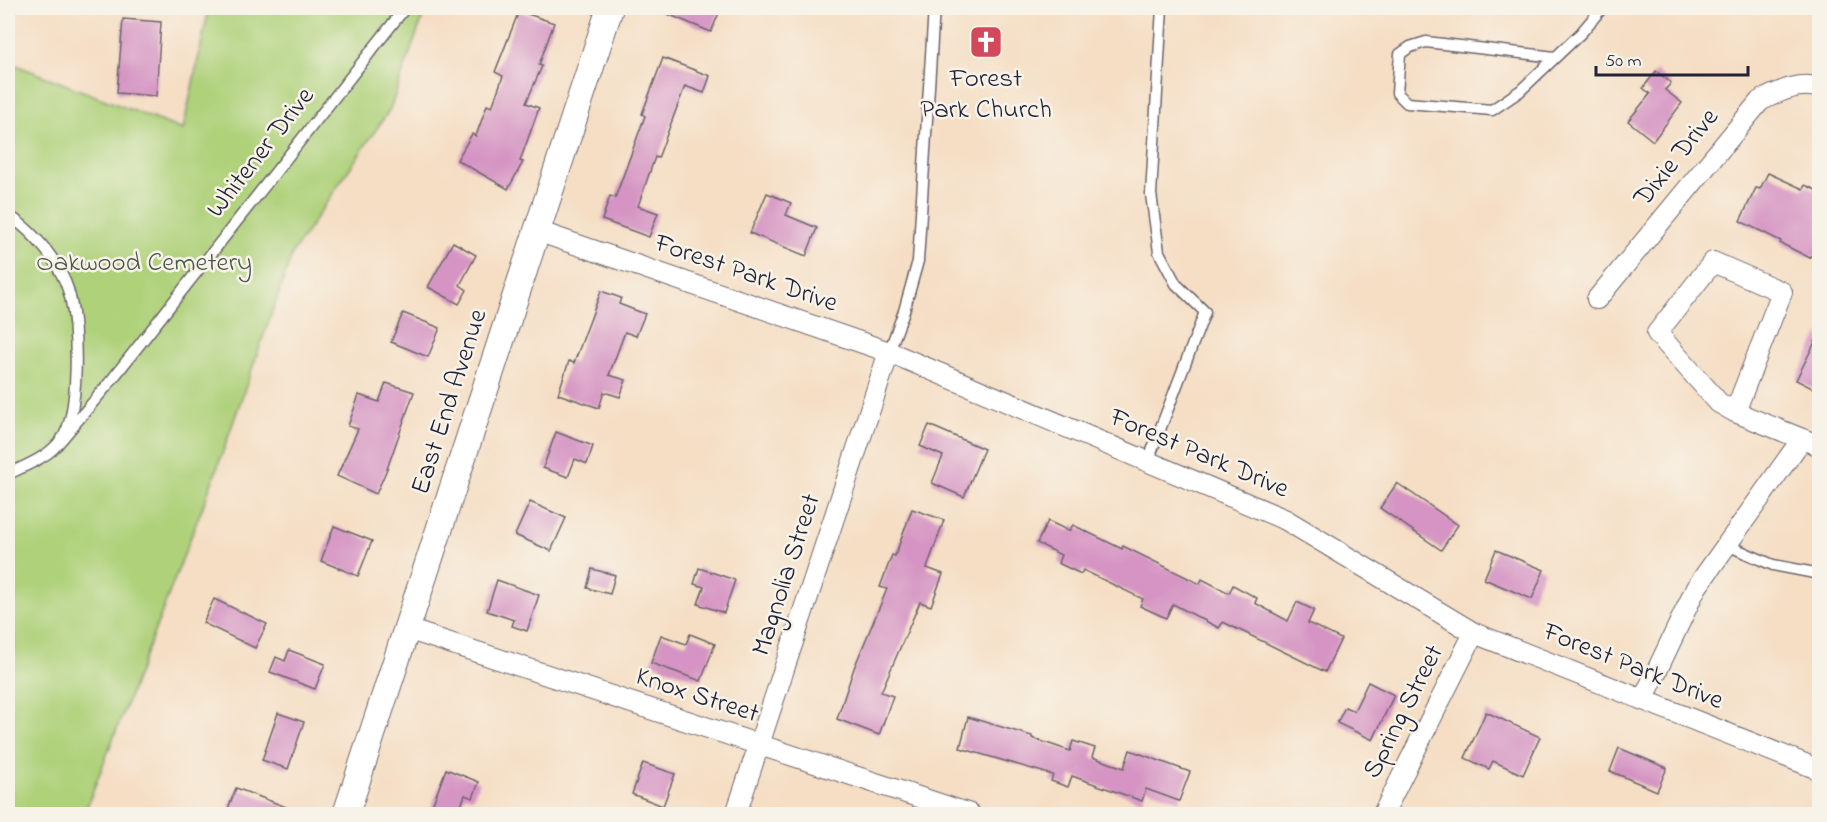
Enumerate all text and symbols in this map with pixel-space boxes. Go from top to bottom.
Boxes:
church icon: Forest Park Church [968,24,1004,60]
scale bar [1596,39,1748,77]
text: 50 m [1605,49,1642,75]
place label: Forest Park Church [920,60,1052,130]
street label: Whitener Drive [197,79,325,227]
street label: Dixie Drive [1624,100,1729,216]
street label: Forest Park Drive [648,224,844,324]
park label: Oakwood Cemetery [36,244,252,283]
street label: East End Avenue [402,303,499,500]
street label: Forest Park Drive [1103,398,1295,510]
street label: Magnolia Street [742,489,832,661]
street label: Forest Park Drive [1536,613,1730,721]
street label: Spring Street [1354,638,1454,786]
street label: Knox Street [630,658,764,734]

